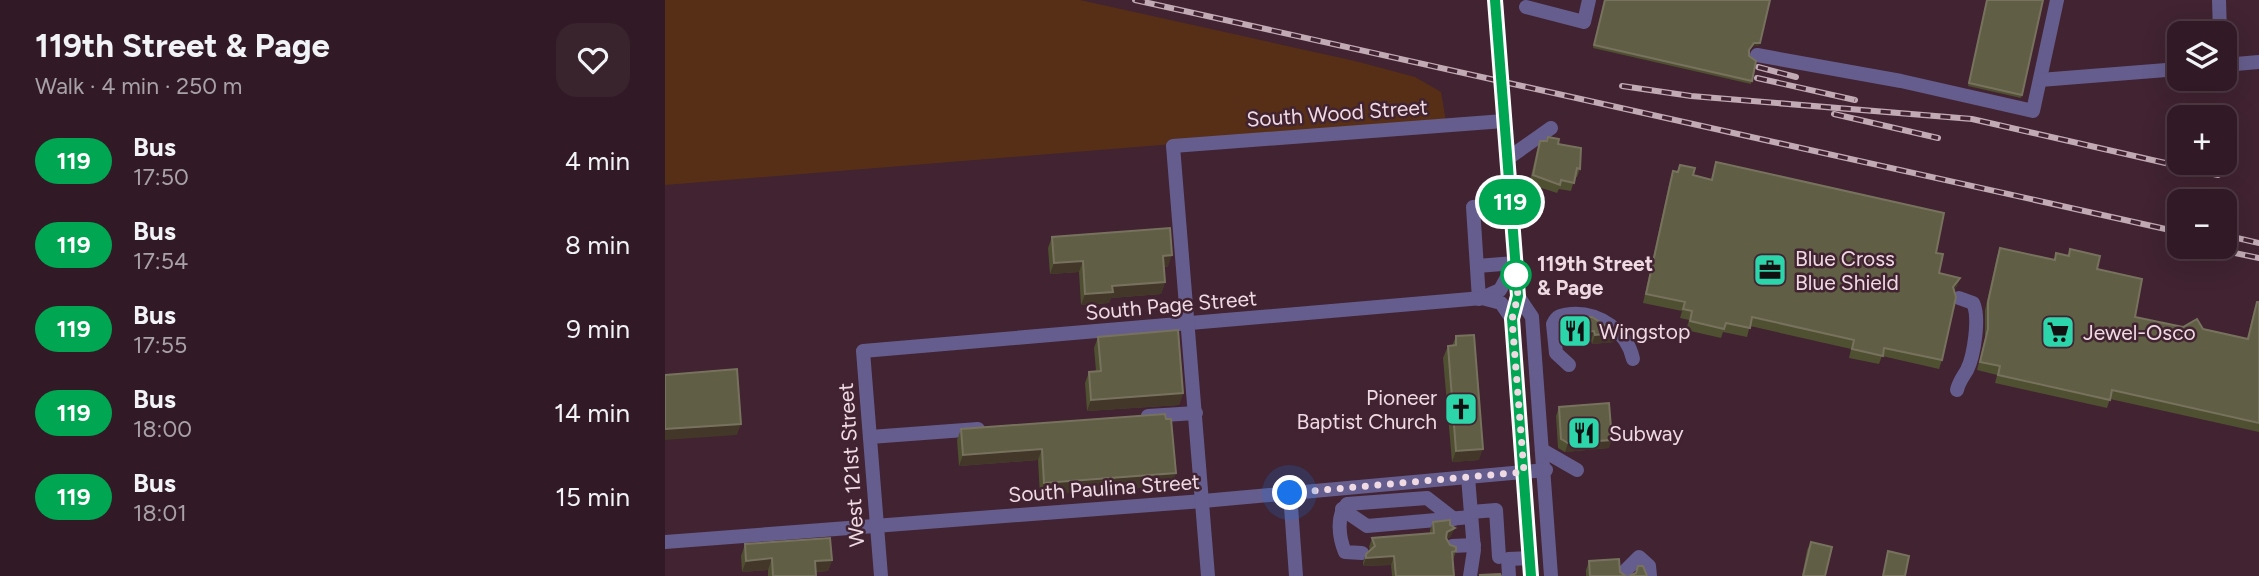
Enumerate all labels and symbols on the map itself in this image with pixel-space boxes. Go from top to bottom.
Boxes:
street label: South Wood Street [1246,94,1429,132]
line badge: 119 [1470,179,1550,225]
place label: Blue Cross Blue Shield [1795,246,1899,295]
place label: 119th Street & Page [1537,251,1653,300]
office icon: Blue Cross Blue Shield [1751,251,1789,289]
marker: 119th Street & Page [1501,260,1531,290]
street label: South Page Street [1084,285,1258,325]
restaurant icon: Wingstop [1556,312,1594,350]
supermarket icon: Jewel-Osco [2039,313,2077,351]
place label: Wingstop [1599,319,1690,344]
place label: Jewel-Osco [2083,320,2196,345]
street label: West 121st Street [833,382,869,548]
place label: Pioneer Baptist Church [1297,385,1437,434]
church icon: Pioneer Baptist Church [1442,390,1480,428]
restaurant icon: Subway [1565,414,1603,452]
place label: Subway [1609,421,1683,446]
street label: South Paulina Street [1007,469,1201,507]
your location [1272,475,1307,510]

